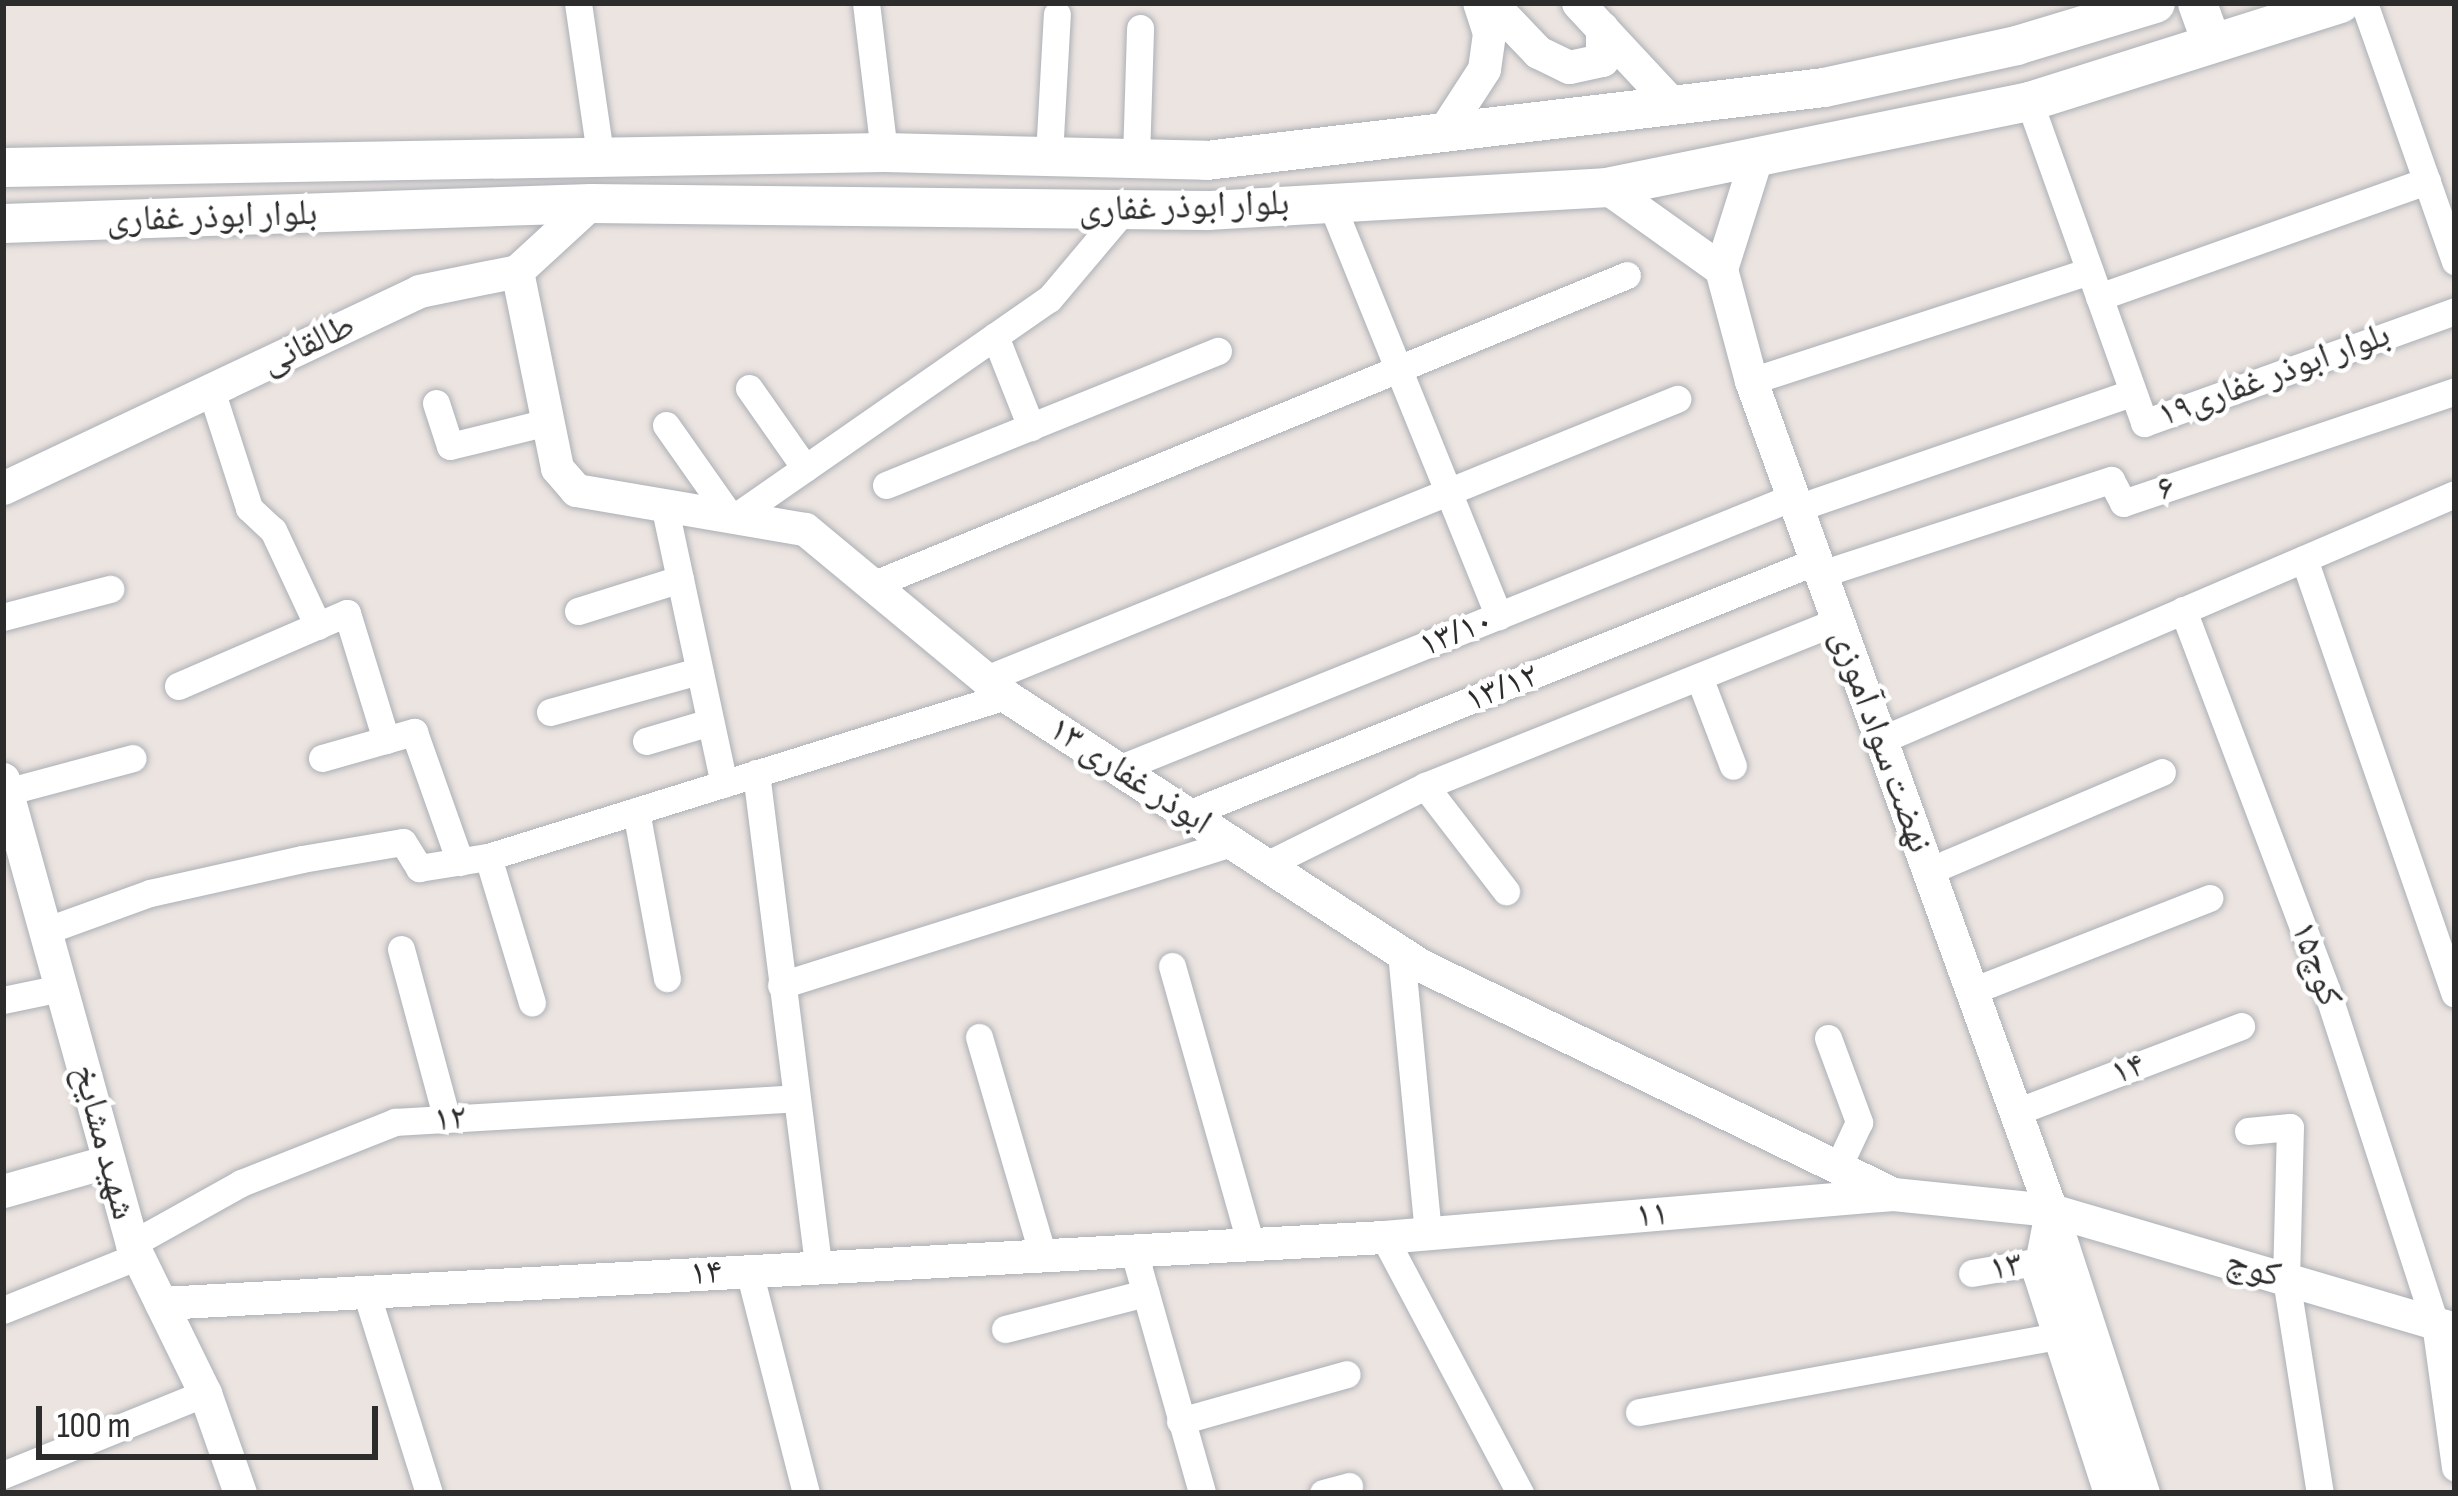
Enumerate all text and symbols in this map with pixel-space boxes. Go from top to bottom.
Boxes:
street label: بلوار ابوذر غفاری [1078,182,1290,232]
street label: بلوار ابوذر غفاری [106,192,318,242]
street label: طالقانی [254,304,362,384]
street label: بلوار ابوذر غفاری۱۹ [2152,313,2396,437]
street label: ۶ [2151,465,2181,511]
street label: ۱۳/۱۰ [1413,599,1499,667]
street label: نهضت سواد آموزی [1821,623,1941,859]
street label: ۱۳/۱۲ [1459,654,1545,722]
street label: ۱۳ ابوذر غفاری [1041,707,1219,845]
street label: ۱۵کوچ [2281,916,2351,1012]
street label: ۱۴ [2105,1043,2151,1095]
street label: شهید مشایخ [63,1060,145,1224]
street label: ۱۲ [432,1096,468,1142]
street label: ۱۱ [1634,1192,1670,1238]
street label: کوچ [2221,1240,2285,1298]
street label: ۱۳ [1986,1243,2026,1291]
street label: ۱۴ [689,1251,723,1295]
scale bar [42,1382,384,1456]
text: 100 m [57,1405,131,1448]

